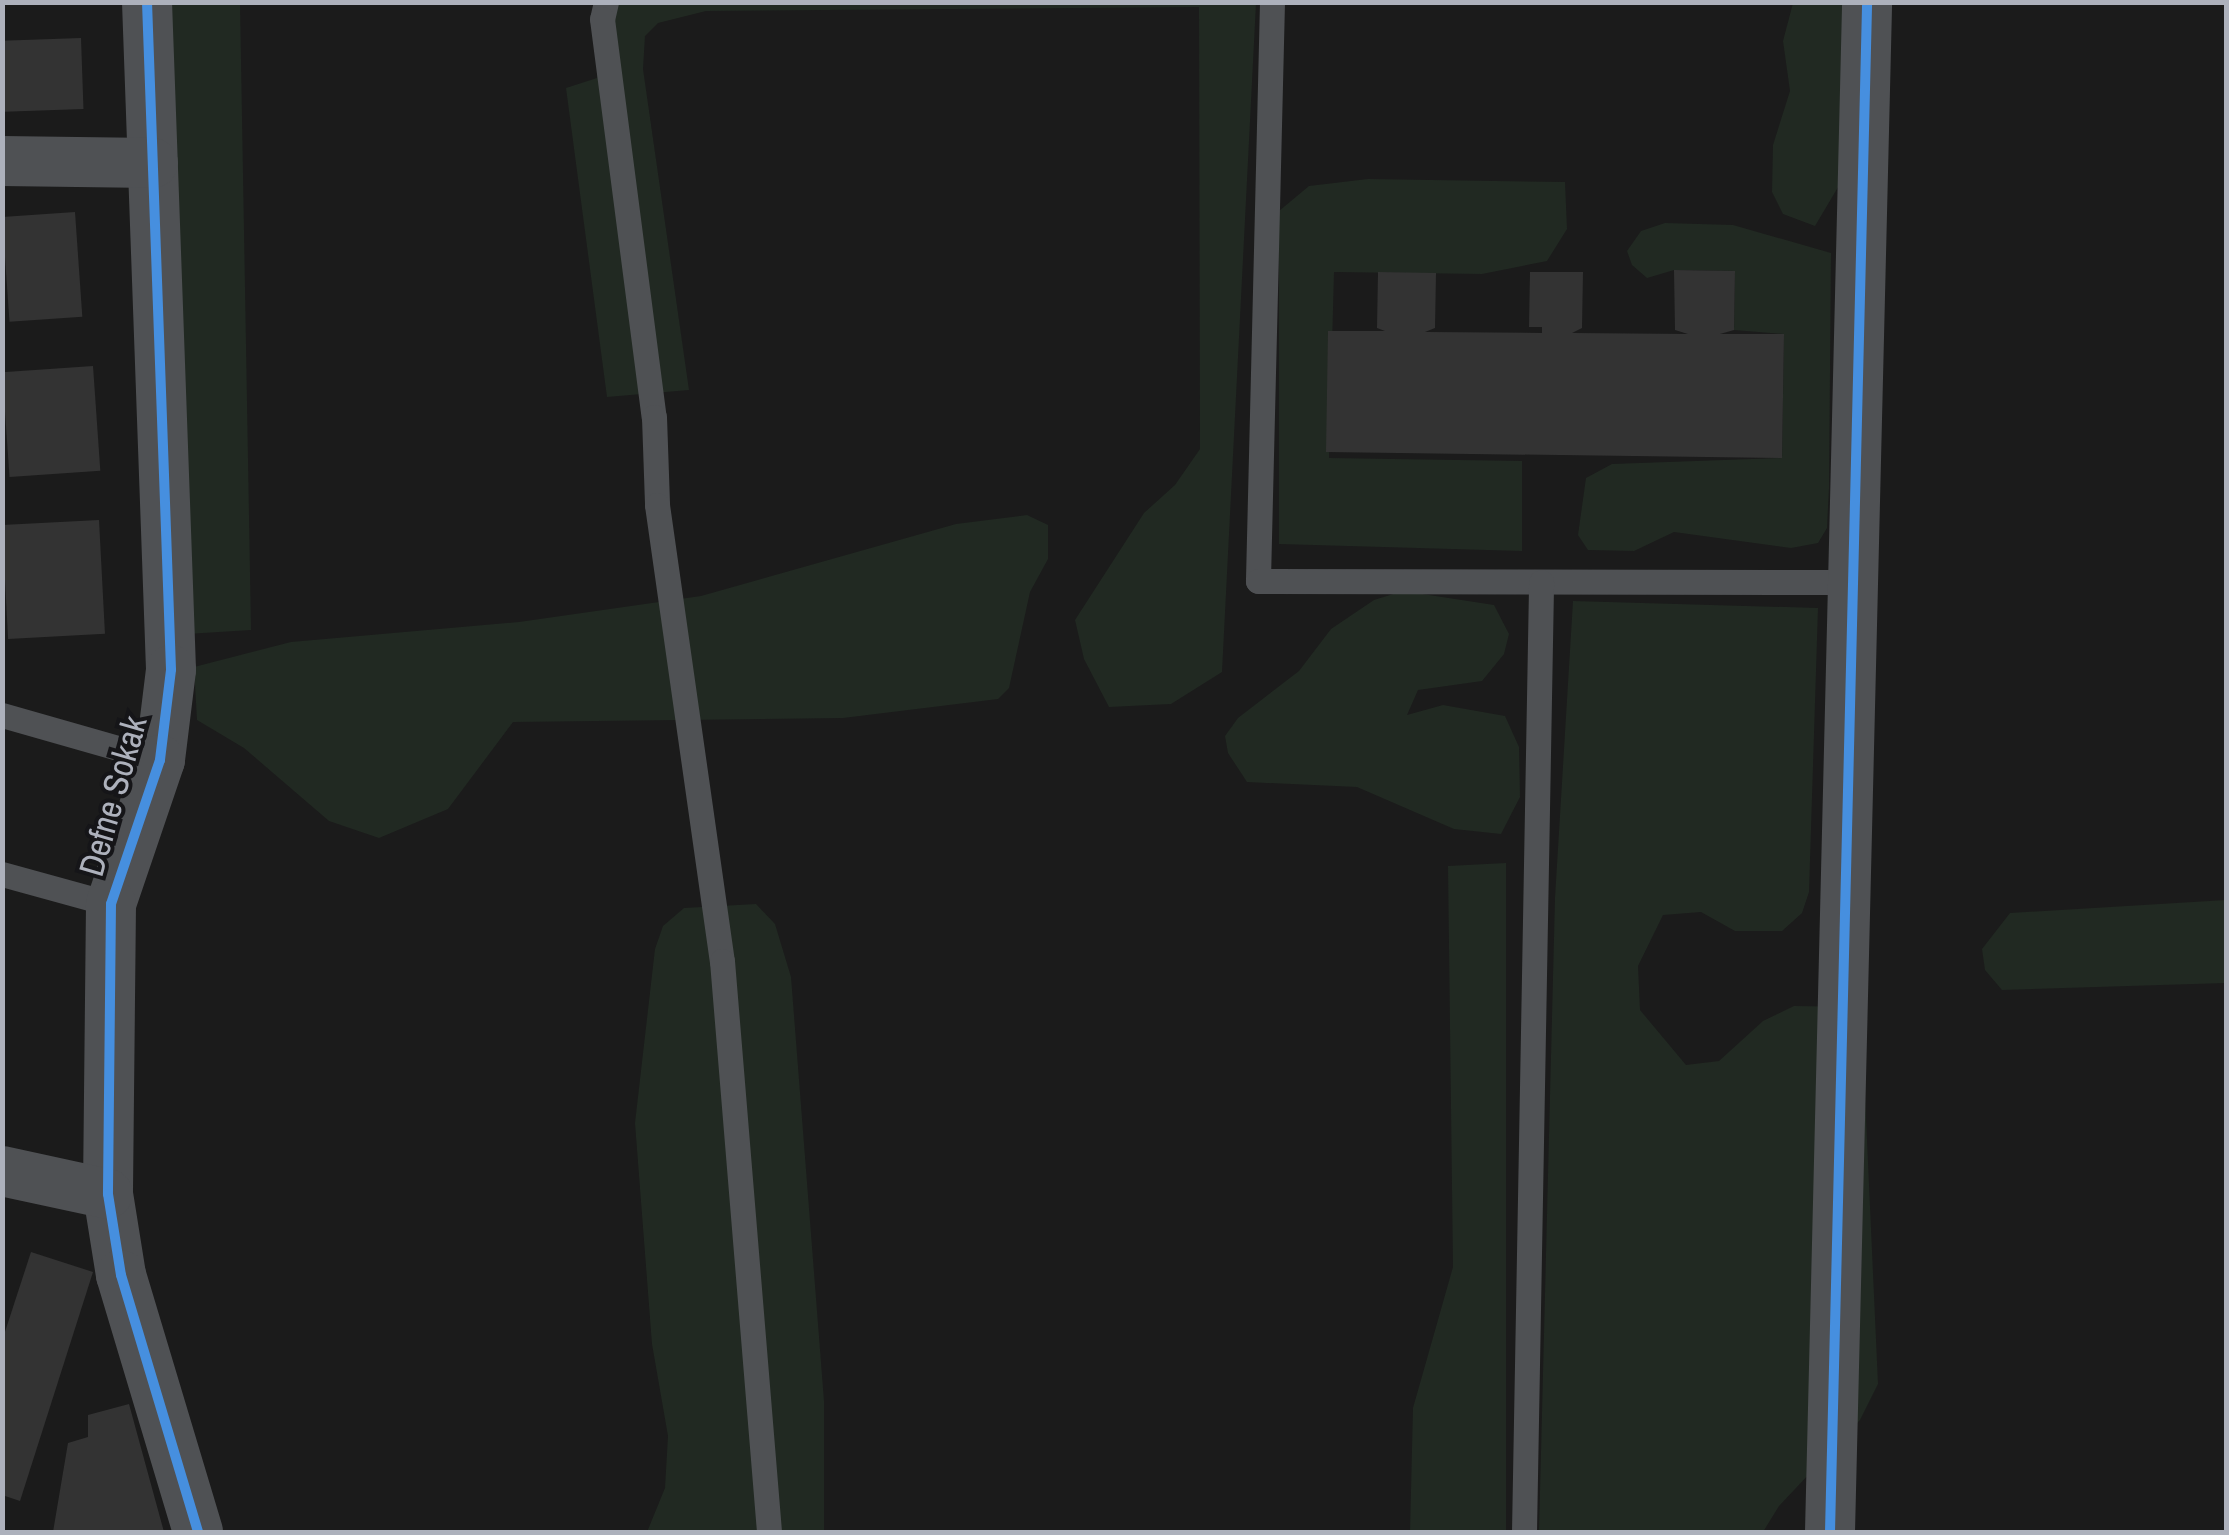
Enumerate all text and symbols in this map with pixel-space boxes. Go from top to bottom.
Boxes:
street label: Defne Sokak [70,711,156,881]

